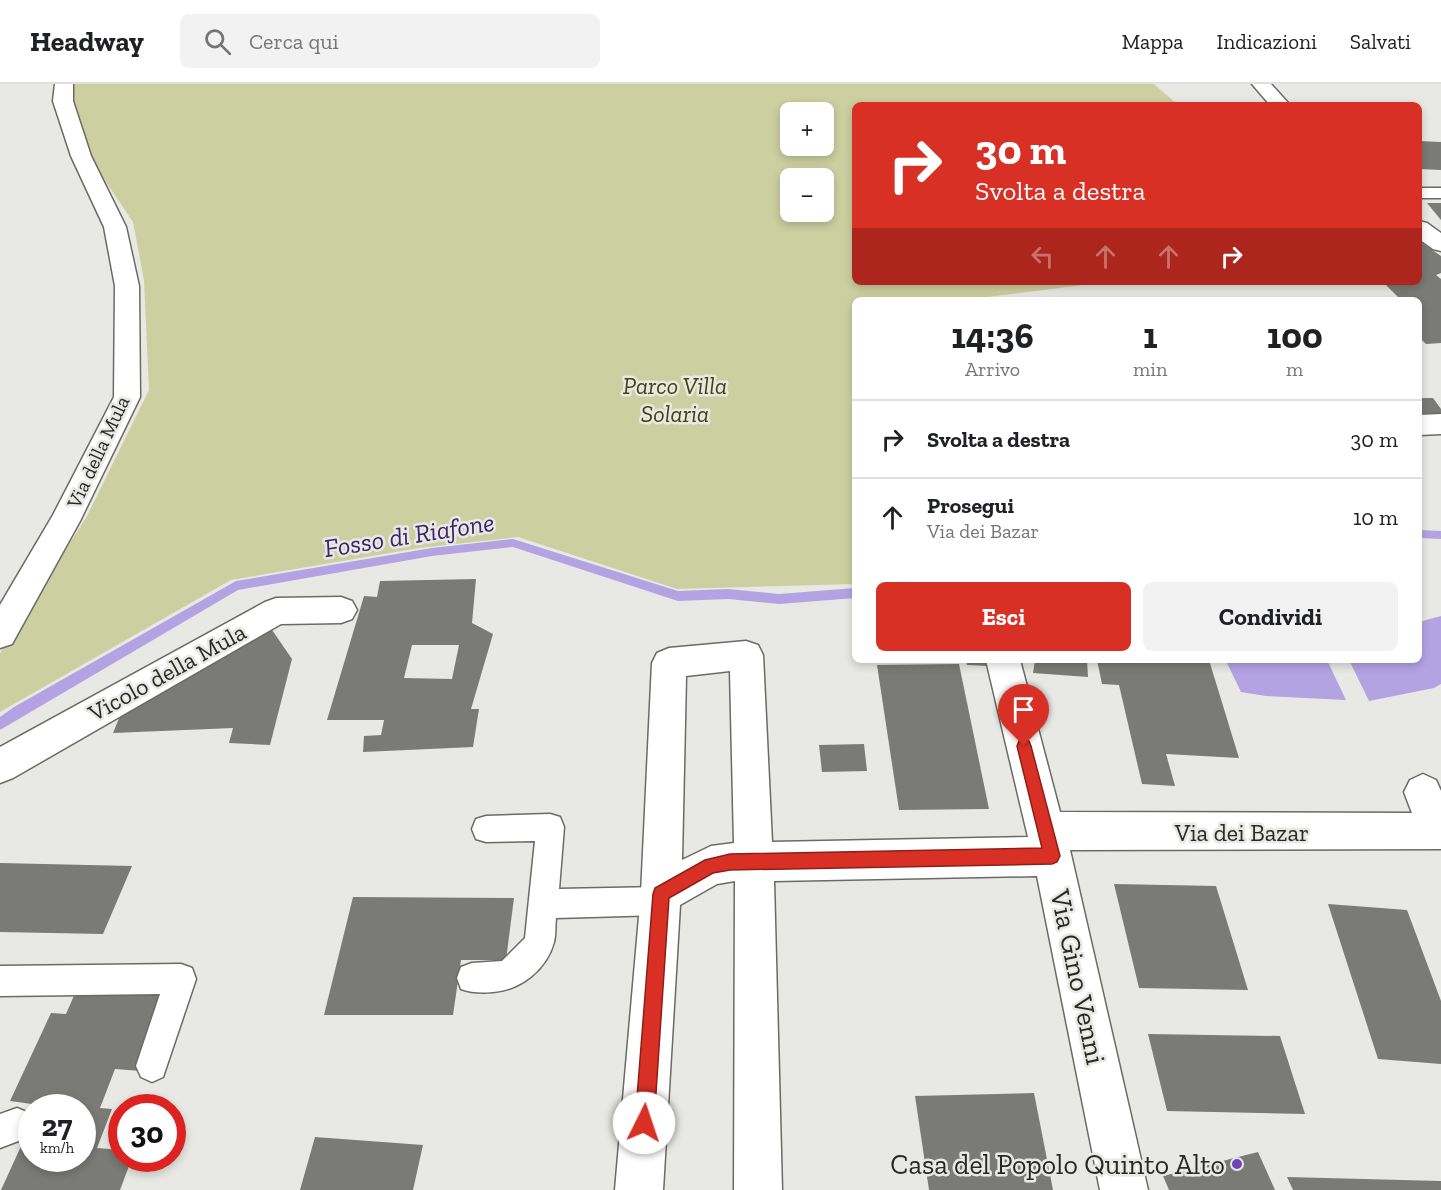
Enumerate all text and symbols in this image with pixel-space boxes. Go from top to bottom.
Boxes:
search box [180,14,600,68]
text: Headway [30,25,144,58]
icon: search [201,25,234,58]
text: Cerca qui [249,28,339,55]
text: Mappa [1122,29,1183,54]
text: Indicazioni [1216,29,1317,54]
text: Salvati [1350,29,1411,54]
map controls [780,102,834,222]
button: + [780,102,834,156]
text: 30 m [975,124,1066,175]
icon: right [876,126,954,204]
button: − [780,168,834,222]
text: Svolta a destra [975,175,1146,207]
icon: left [1026,240,1059,273]
icon: ahead [1089,240,1122,273]
icon: ahead [1152,240,1185,273]
icon: right [1215,240,1248,273]
text: 14:36 [951,314,1034,357]
text: 1 [1143,314,1157,357]
text: 100 [1267,314,1323,357]
text: Arrivo [965,357,1020,381]
text: min [1133,357,1167,381]
text: m [1286,357,1303,381]
park label: Parco Villa Solaria [623,371,727,428]
street label: Via della Mula [61,392,135,513]
icon: right [876,423,909,456]
text: Svolta a destra [927,426,1070,453]
text: 30 m [1351,426,1398,453]
text: Prosegui [927,492,1014,519]
icon: ahead [876,501,909,534]
text: 10 m [1353,504,1398,531]
water label: Fosso di Riafone [322,506,496,564]
text: Via dei Bazar [927,519,1039,543]
button: Esci [876,582,1131,651]
button: Condividi [1143,582,1398,651]
street label: Vicolo della Mula [82,617,251,728]
pin [998,684,1049,746]
icon: arrive [1007,693,1040,726]
street label: Via dei Bazar [1174,818,1309,847]
street label: Via Gino Venni [1043,886,1113,1067]
position arrow [612,1091,676,1155]
speed limit sign: 30 [108,1094,186,1172]
text: 27 [42,1108,72,1144]
text: km/h [40,1139,74,1157]
place label: Casa del Popolo Quinto Alto [890,1148,1225,1181]
marker: Casa del Popolo Quinto Alto [1230,1157,1244,1171]

